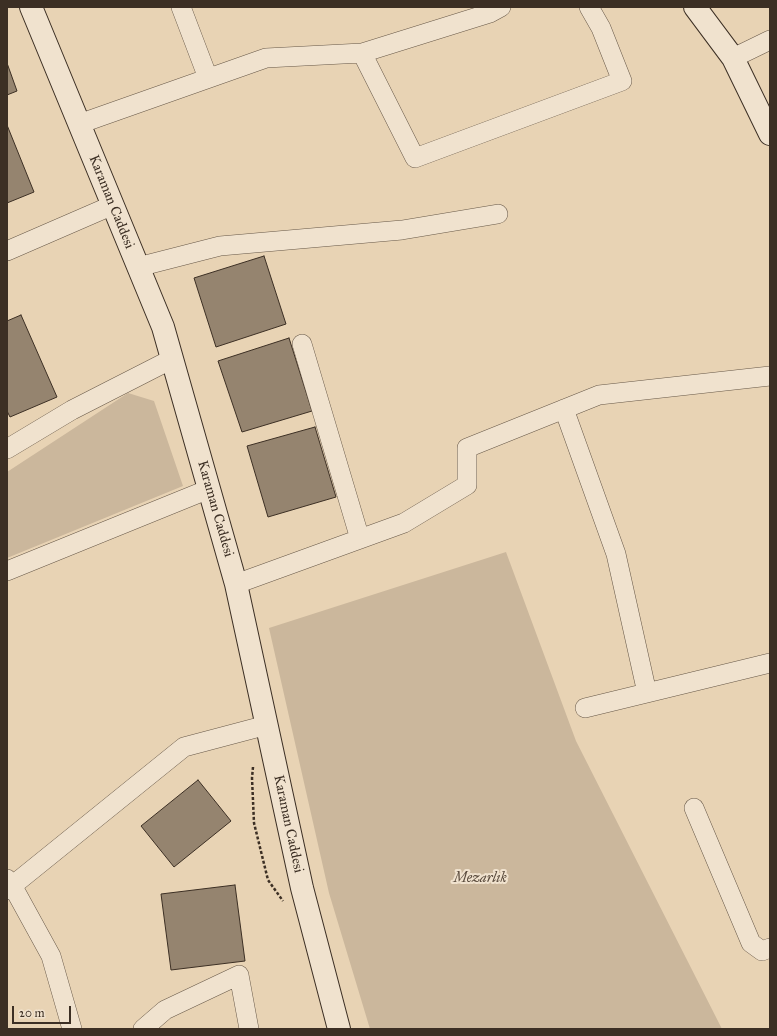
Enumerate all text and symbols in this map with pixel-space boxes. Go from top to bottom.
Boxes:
street label: Karaman Caddesi [85,153,137,251]
street label: Karaman Caddesi [193,459,237,559]
street label: Karaman Caddesi [269,774,307,874]
park label: Mezarlık [453,871,507,887]
scale bar [14,998,73,1024]
text: 20 m [19,1006,45,1020]

